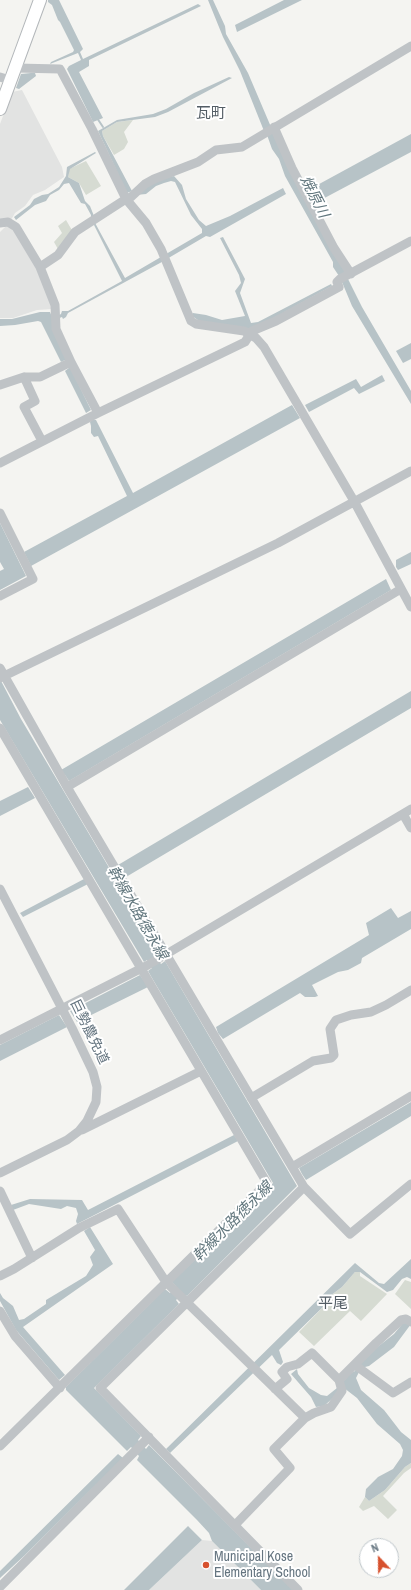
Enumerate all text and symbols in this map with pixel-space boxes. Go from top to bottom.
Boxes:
district label: 瓦町 [196,105,226,123]
water label: 焼原川 [296,173,332,221]
water label: 幹線水路徳永線 [103,863,171,963]
street label: 巨勢農免道 [66,997,112,1067]
water label: 幹線水路徳永線 [190,1179,276,1265]
district label: 平尾 [318,1295,348,1313]
north arrow [359,1538,399,1578]
text: N [369,1540,381,1556]
place label: Municipal Kose Elementary School [214,1549,310,1582]
marker: Municipal Kose Elementary School [201,1560,211,1570]

